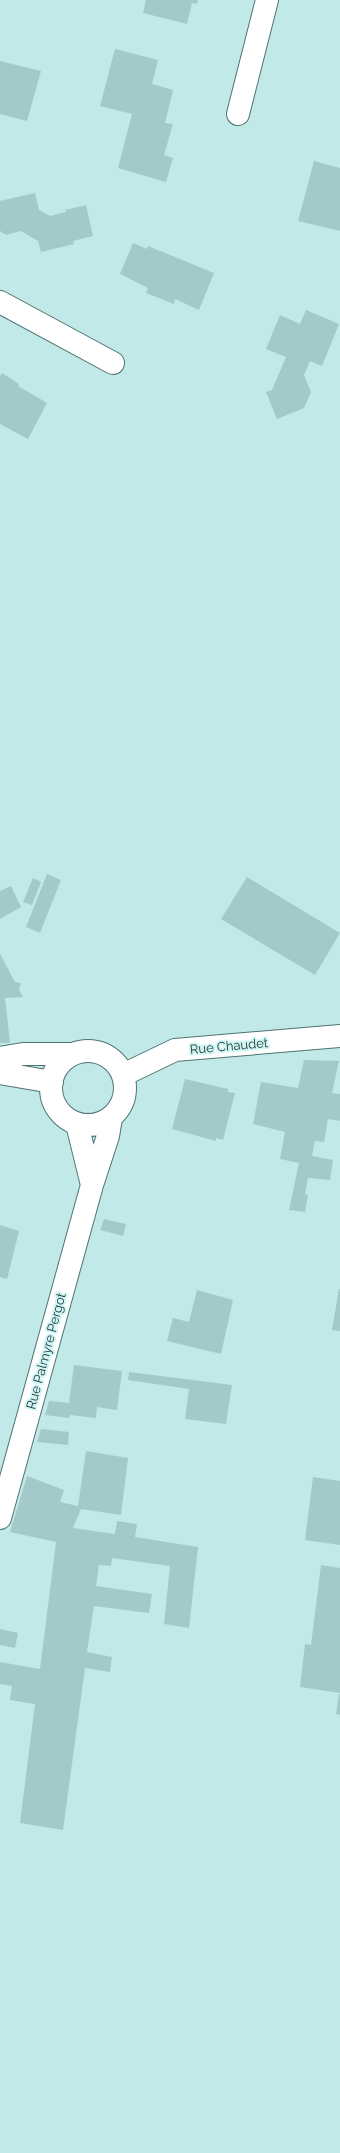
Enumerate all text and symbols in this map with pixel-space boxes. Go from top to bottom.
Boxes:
street label: Rue Chaudet [189,1035,269,1057]
street label: Rue Palmyre Pergot [23,1291,69,1411]

